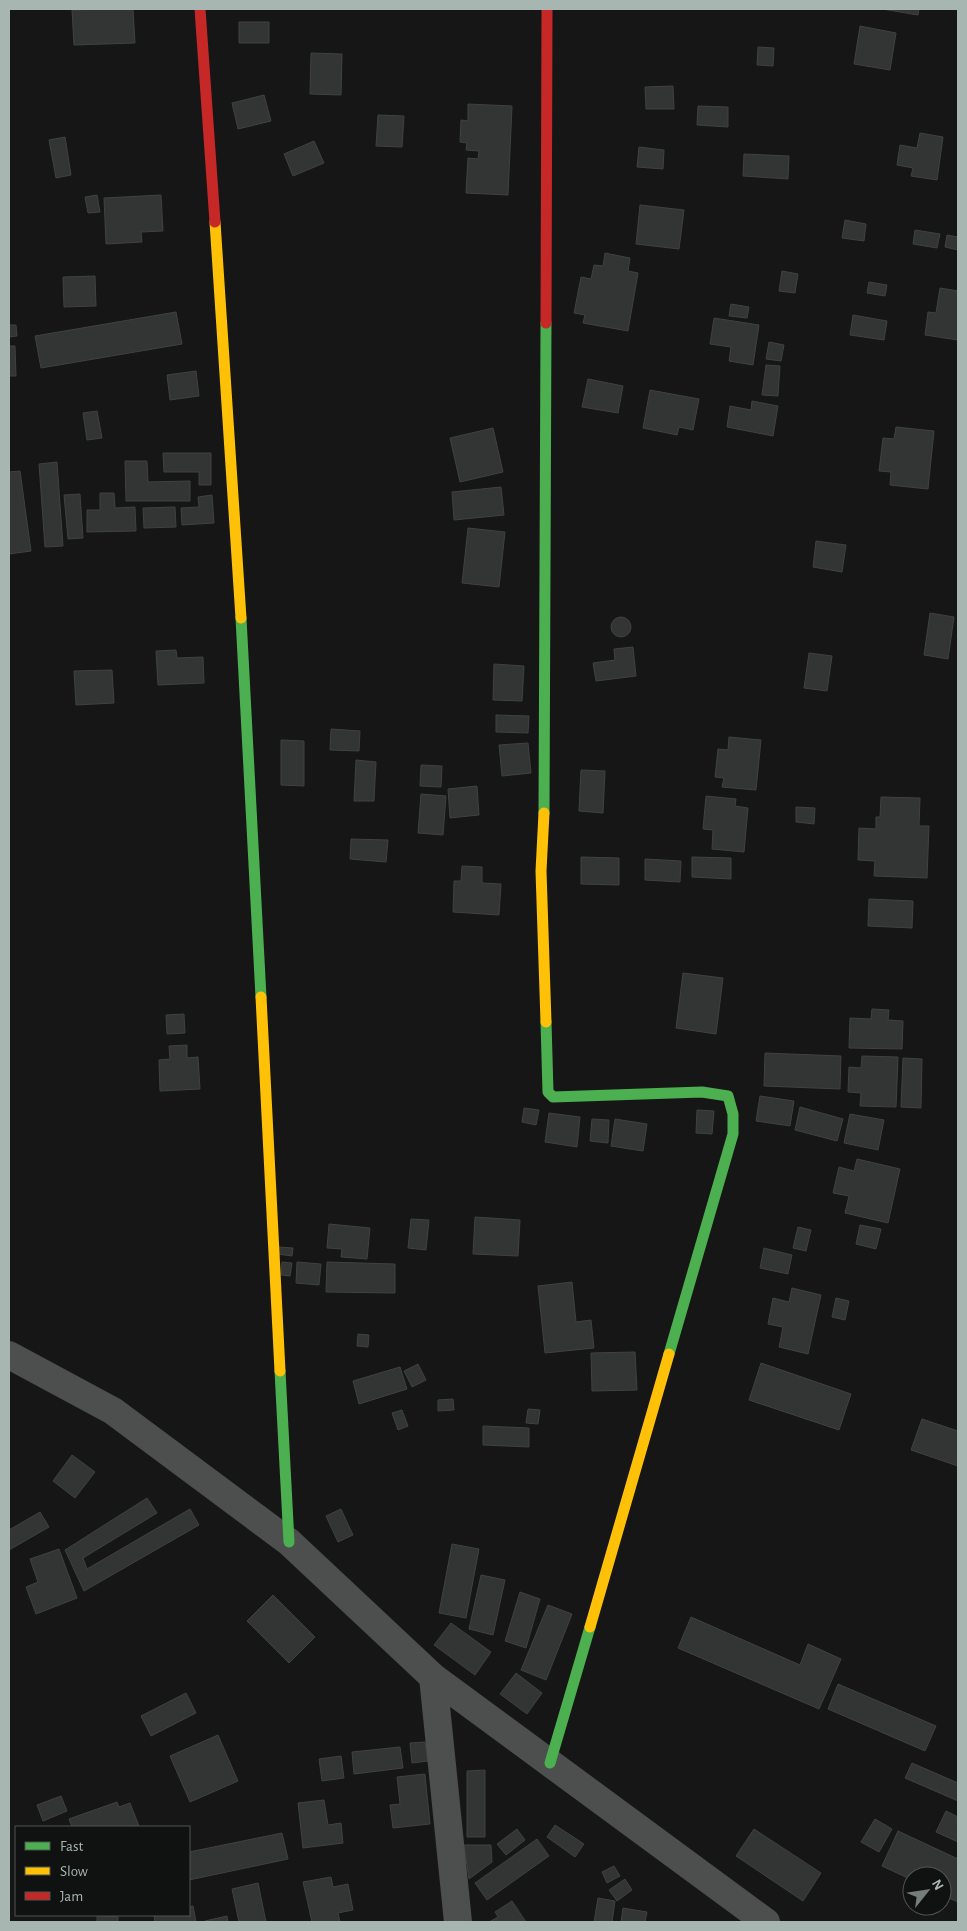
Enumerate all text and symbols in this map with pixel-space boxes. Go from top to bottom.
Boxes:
legend [15,1826,190,1916]
text: Fast [60,1839,84,1854]
text: Slow [60,1864,88,1879]
north arrow [902,1866,952,1916]
text: N [929,1877,946,1893]
text: Jam [60,1889,83,1904]

